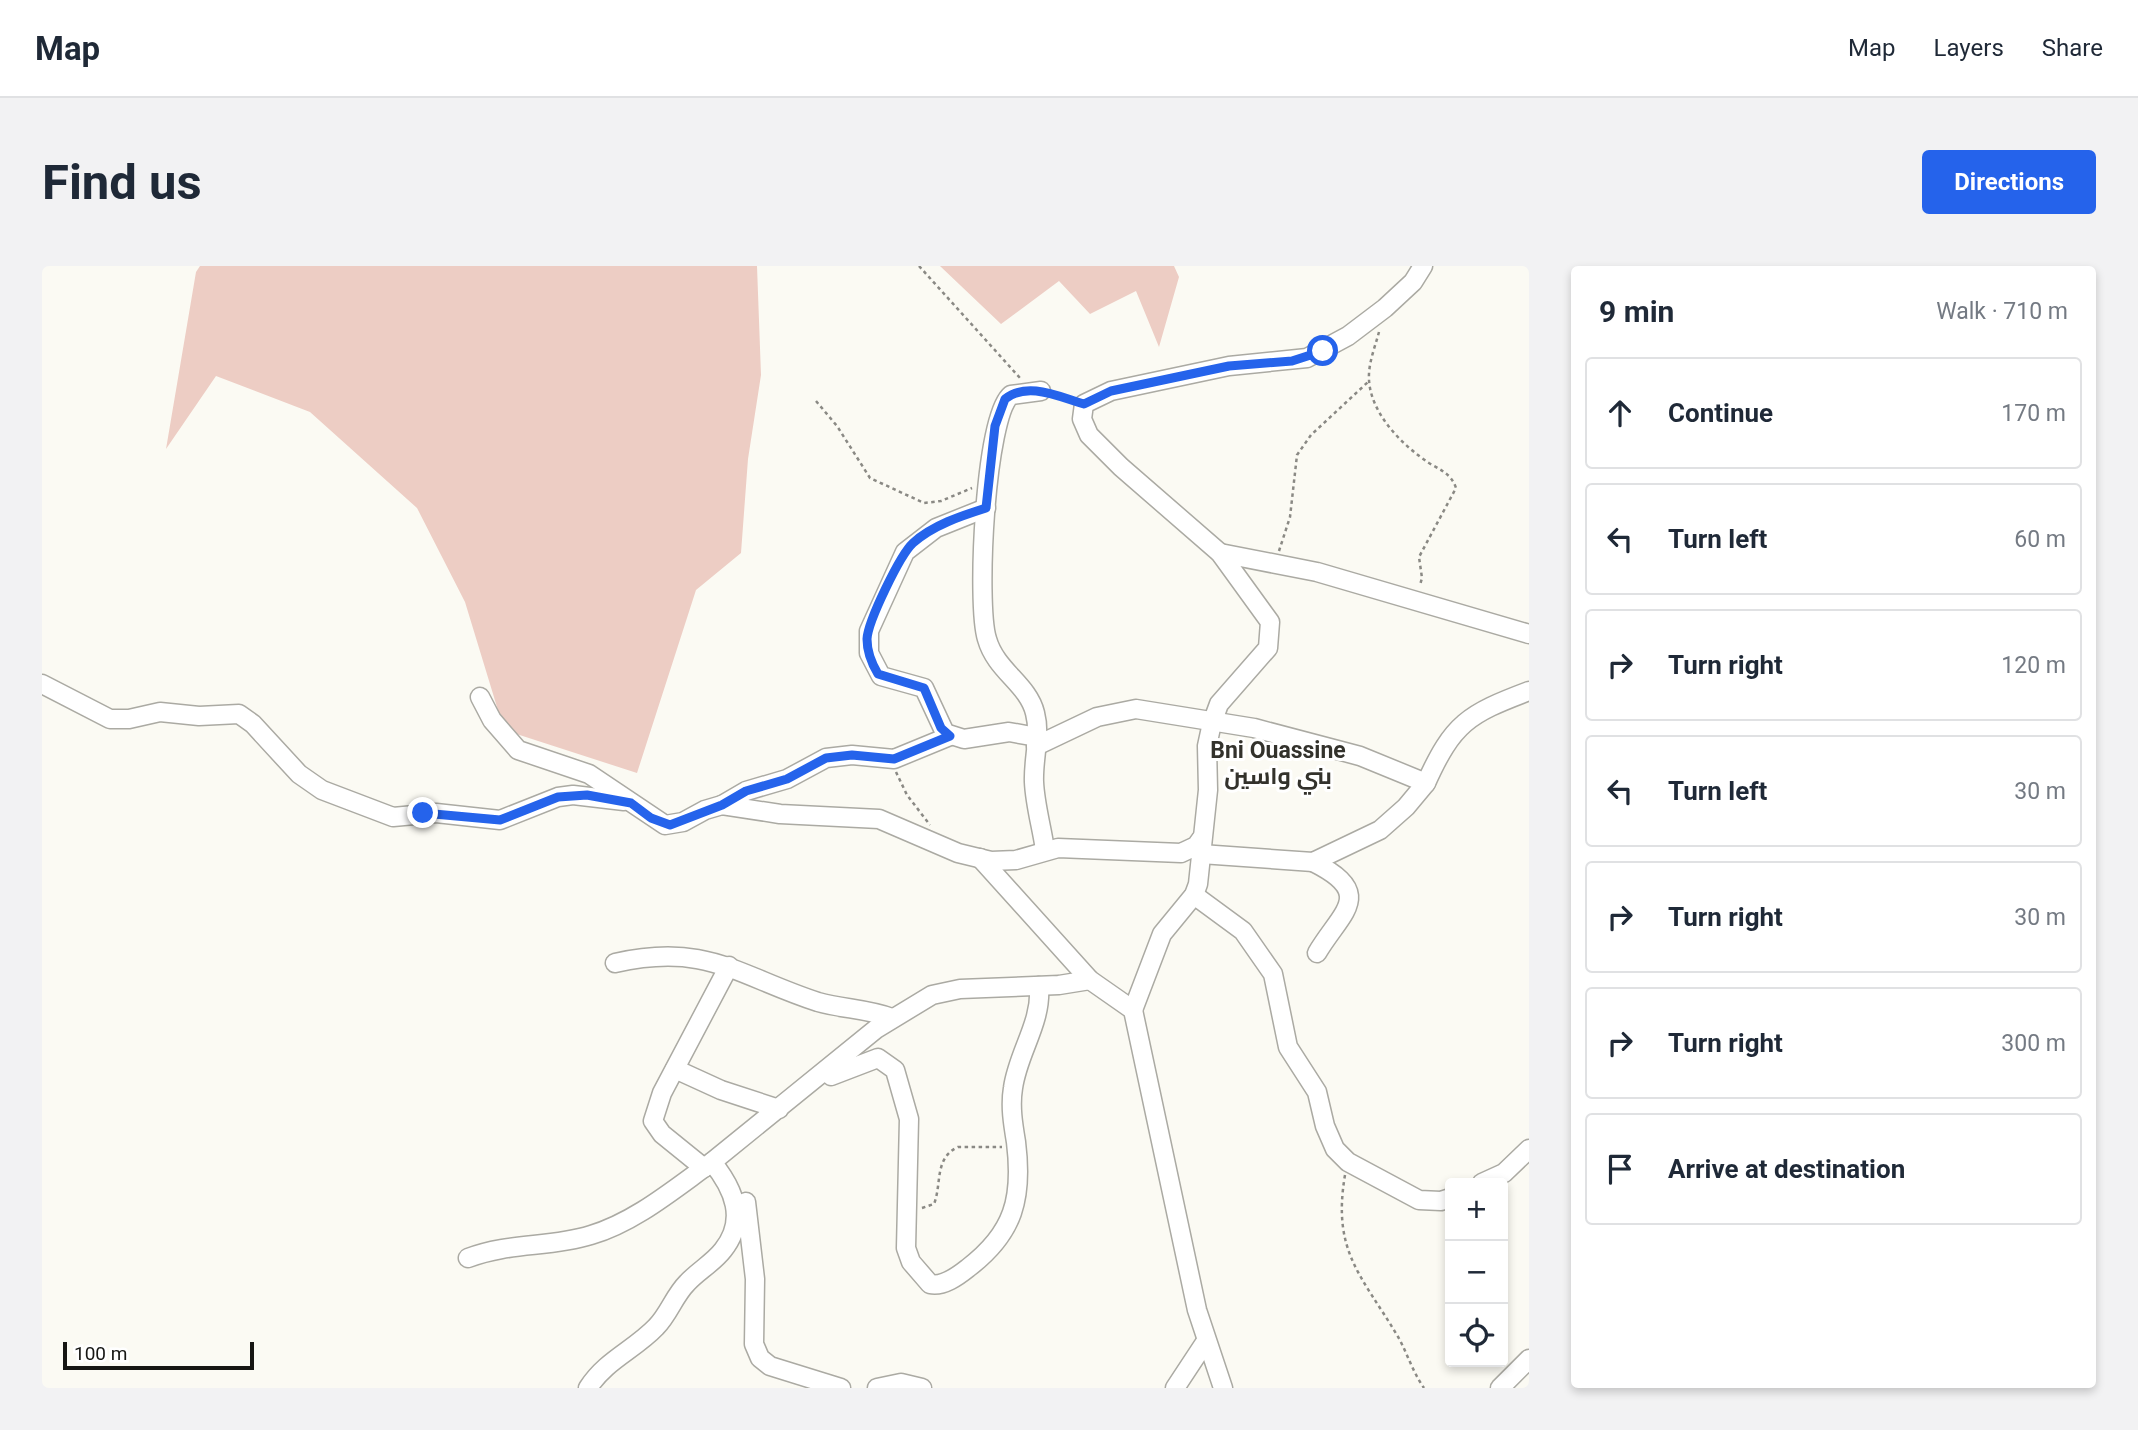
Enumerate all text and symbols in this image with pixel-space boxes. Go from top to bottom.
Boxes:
text: Map [35,29,100,68]
text: Map [1848,34,1896,62]
text: Layers [1934,34,2004,62]
text: Share [2042,34,2103,62]
button: Directions [1922,150,2096,214]
text: Find us [42,154,202,211]
text: 9 min [1599,294,1674,329]
text: Walk · 710 m [1936,298,2068,325]
route start [1307,335,1338,366]
icon: ahead [1601,394,1639,432]
text: Continue [1668,398,1773,428]
text: 170 m [2001,400,2066,427]
icon: left [1601,520,1639,558]
text: Turn left [1668,524,1767,554]
text: 60 m [2014,526,2066,553]
icon: right [1601,646,1639,684]
text: Turn right [1668,650,1783,680]
text: 120 m [2001,652,2066,679]
district label: Bni Ouassine بني واسين [1210,737,1346,795]
icon: left [1601,772,1639,810]
text: Turn left [1668,776,1767,806]
text: 30 m [2014,778,2066,805]
route end [407,797,438,828]
icon: right [1601,898,1639,936]
text: Turn right [1668,902,1783,932]
text: 30 m [2014,904,2066,931]
icon: right [1601,1024,1639,1062]
text: Turn right [1668,1028,1783,1058]
text: 300 m [2001,1030,2066,1057]
icon: arrive [1601,1150,1639,1188]
text: Arrive at destination [1668,1154,1905,1184]
map controls [1445,1178,1508,1367]
button: + [1445,1178,1508,1241]
button: − [1445,1241,1508,1304]
button: locate [1445,1304,1508,1367]
scale bar [63,1339,254,1371]
text: 100 m [74,1342,127,1365]

